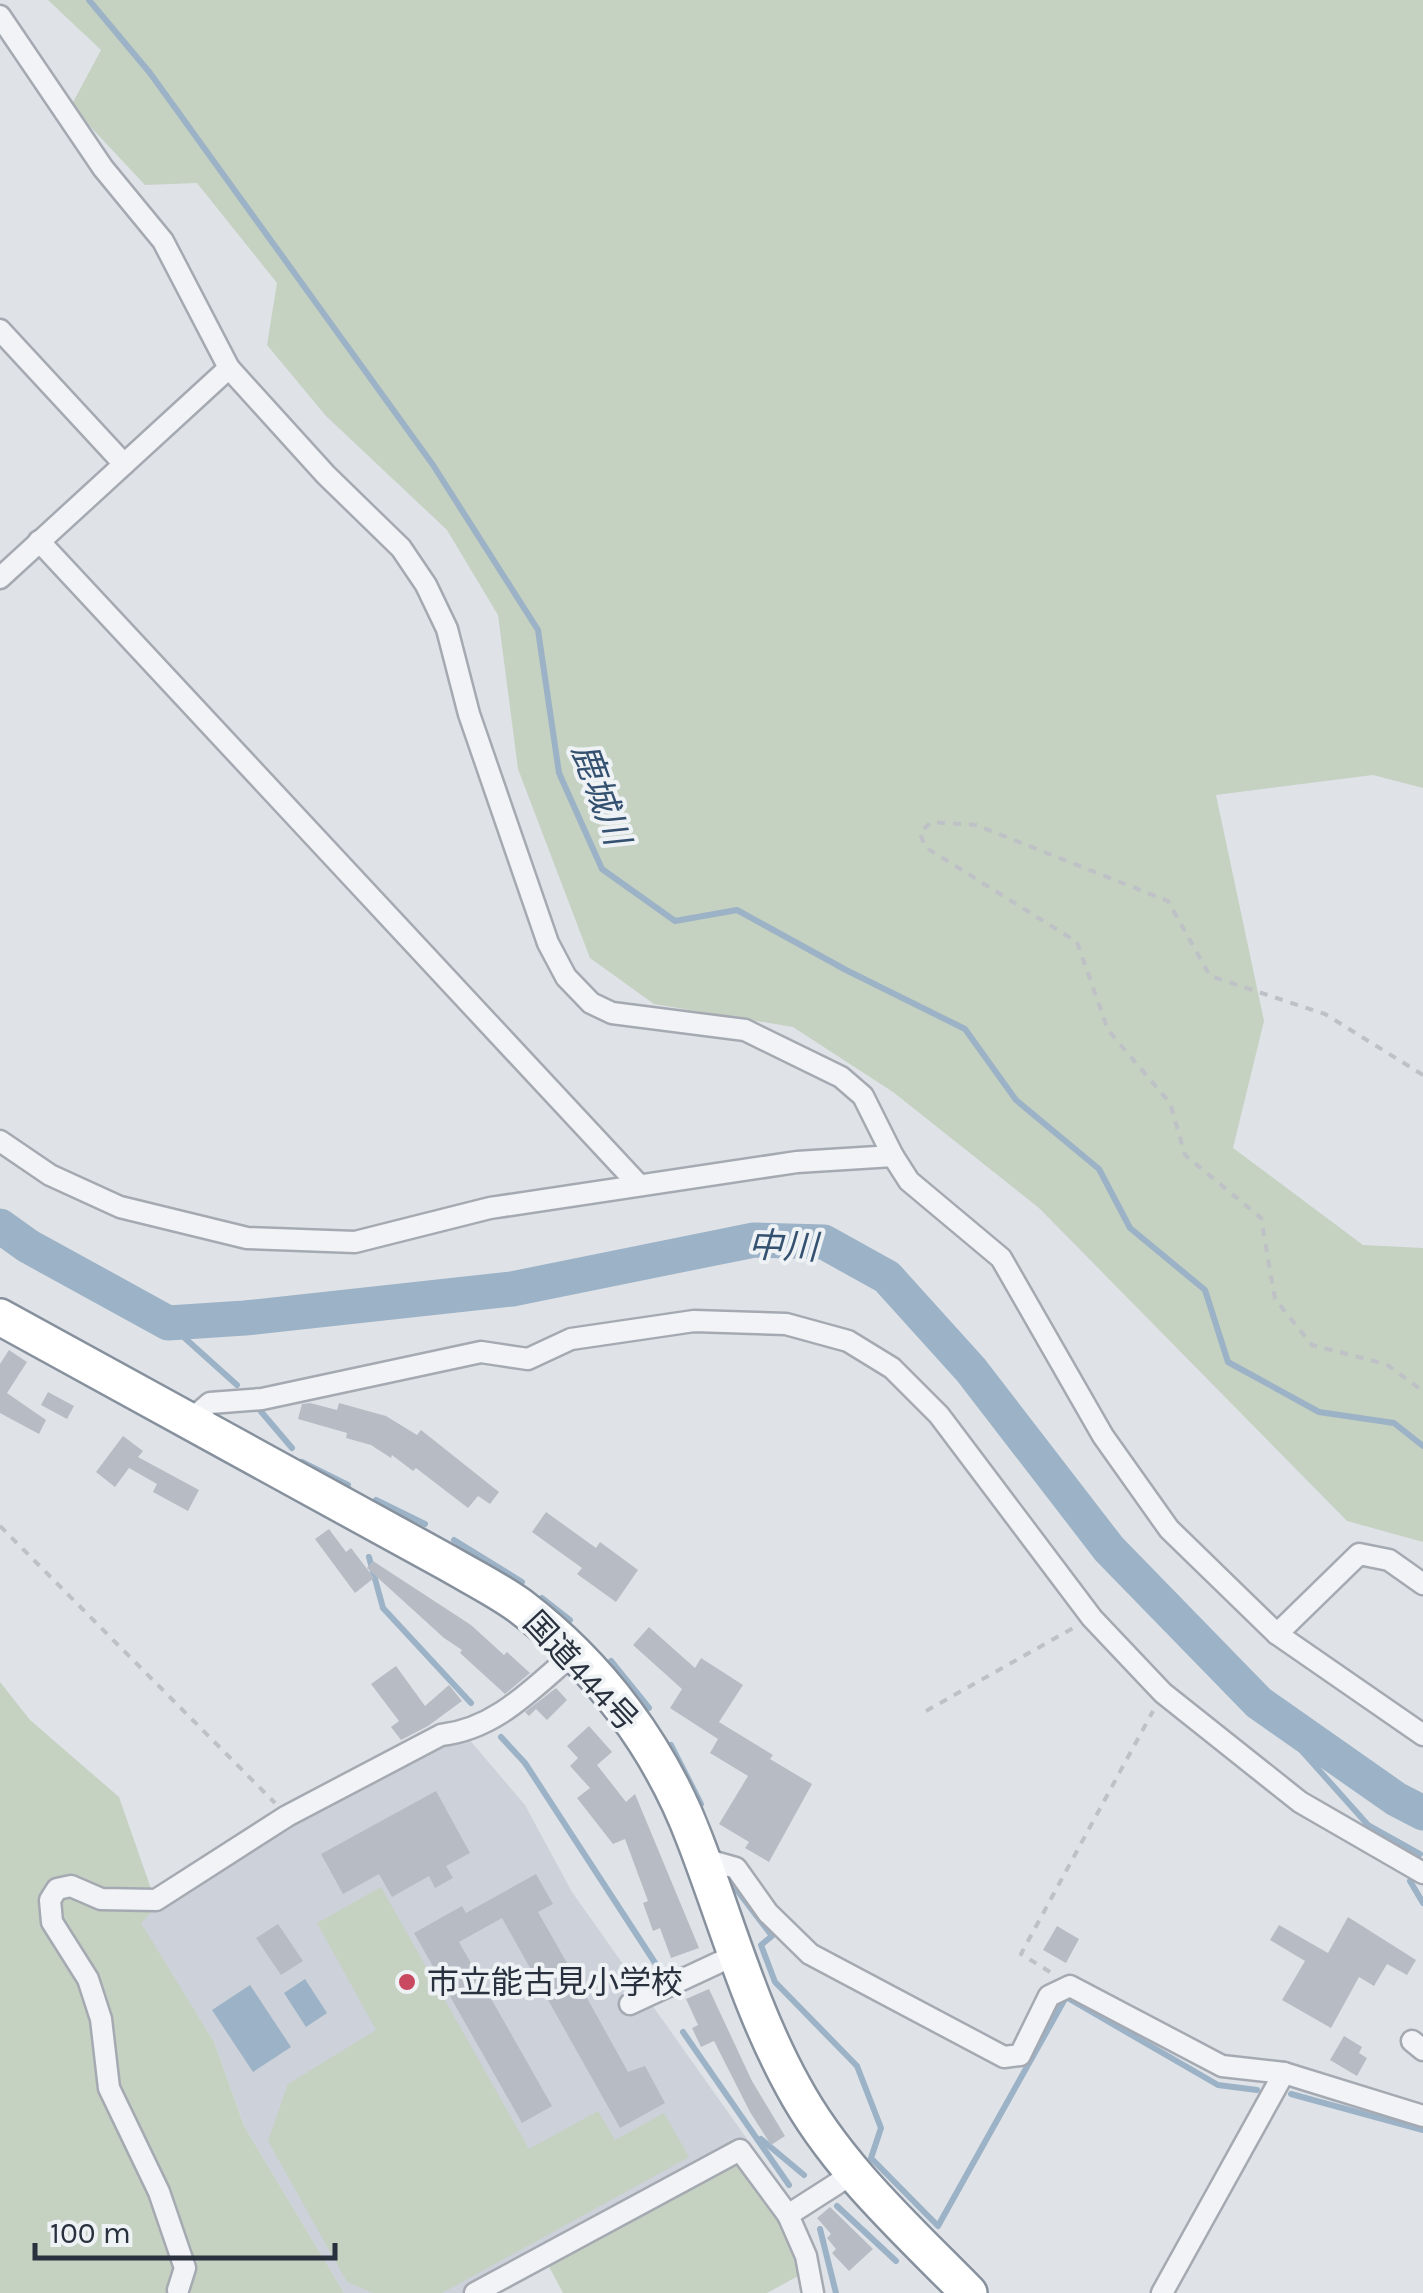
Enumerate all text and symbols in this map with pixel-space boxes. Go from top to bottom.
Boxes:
water label: 鹿城川 [563,738,639,854]
water label: 中川 [747,1225,823,1268]
street label: 国道444号 [516,1604,645,1739]
place label: 市立能古見小学校 [427,1964,683,2001]
marker: 市立能古見小学校 [396,1971,418,1993]
scale bar [35,2198,335,2260]
text: 100 m [50,2215,131,2251]

